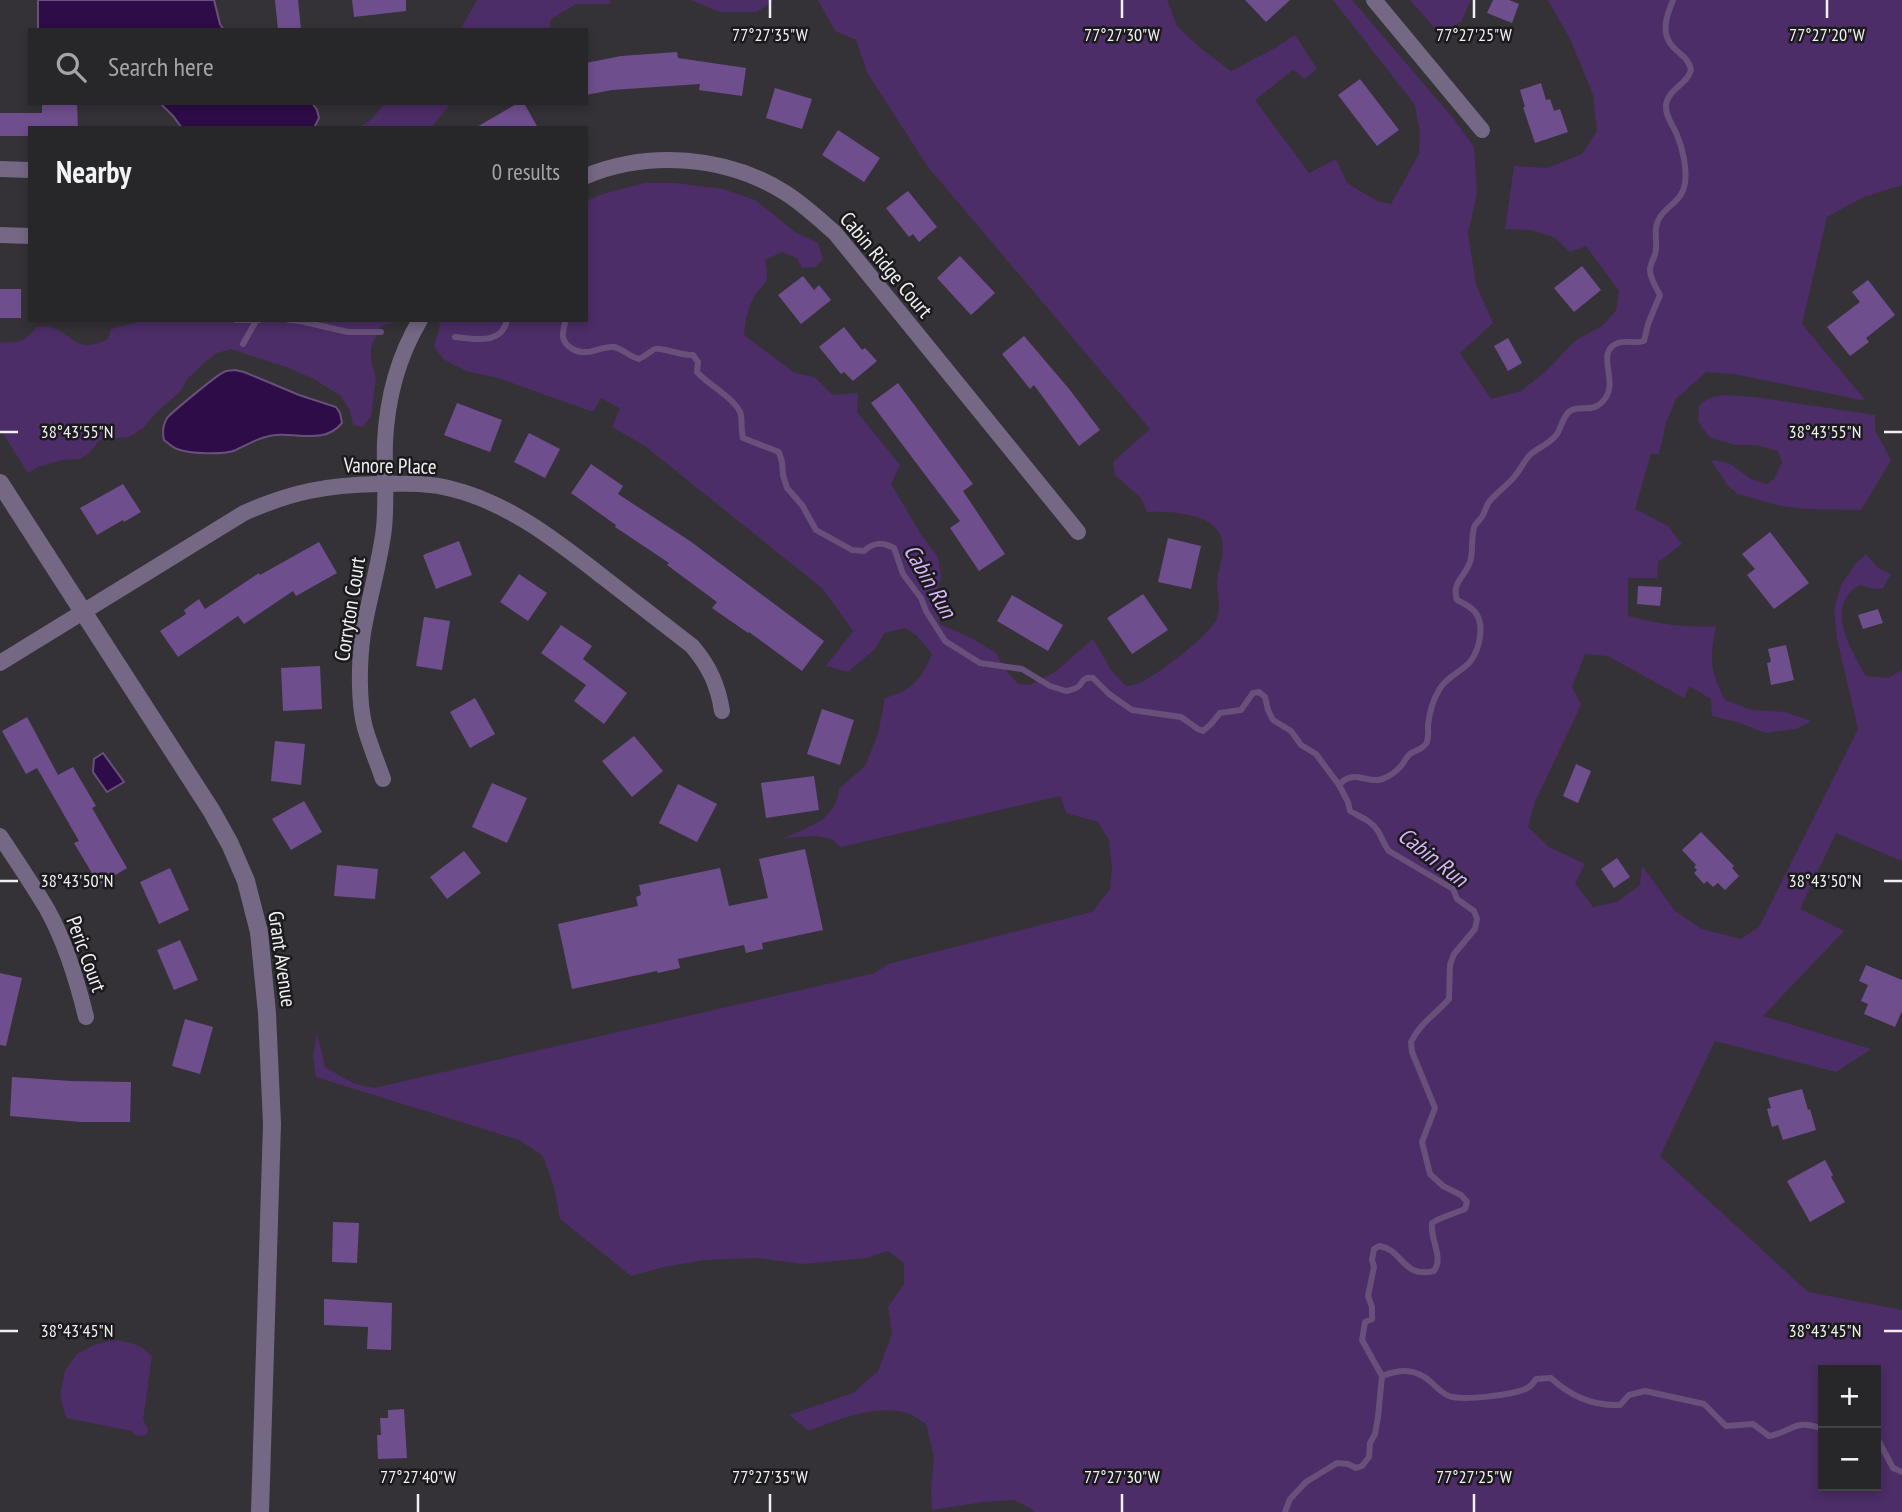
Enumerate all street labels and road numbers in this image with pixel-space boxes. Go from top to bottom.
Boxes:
street label: Cabin Ridge Court [834,206,939,323]
street label: Vanore Place [342,451,437,480]
street label: Corryton Court [328,555,371,663]
street label: Grant Avenue [262,909,303,1009]
street label: Peric Court [60,912,113,996]

